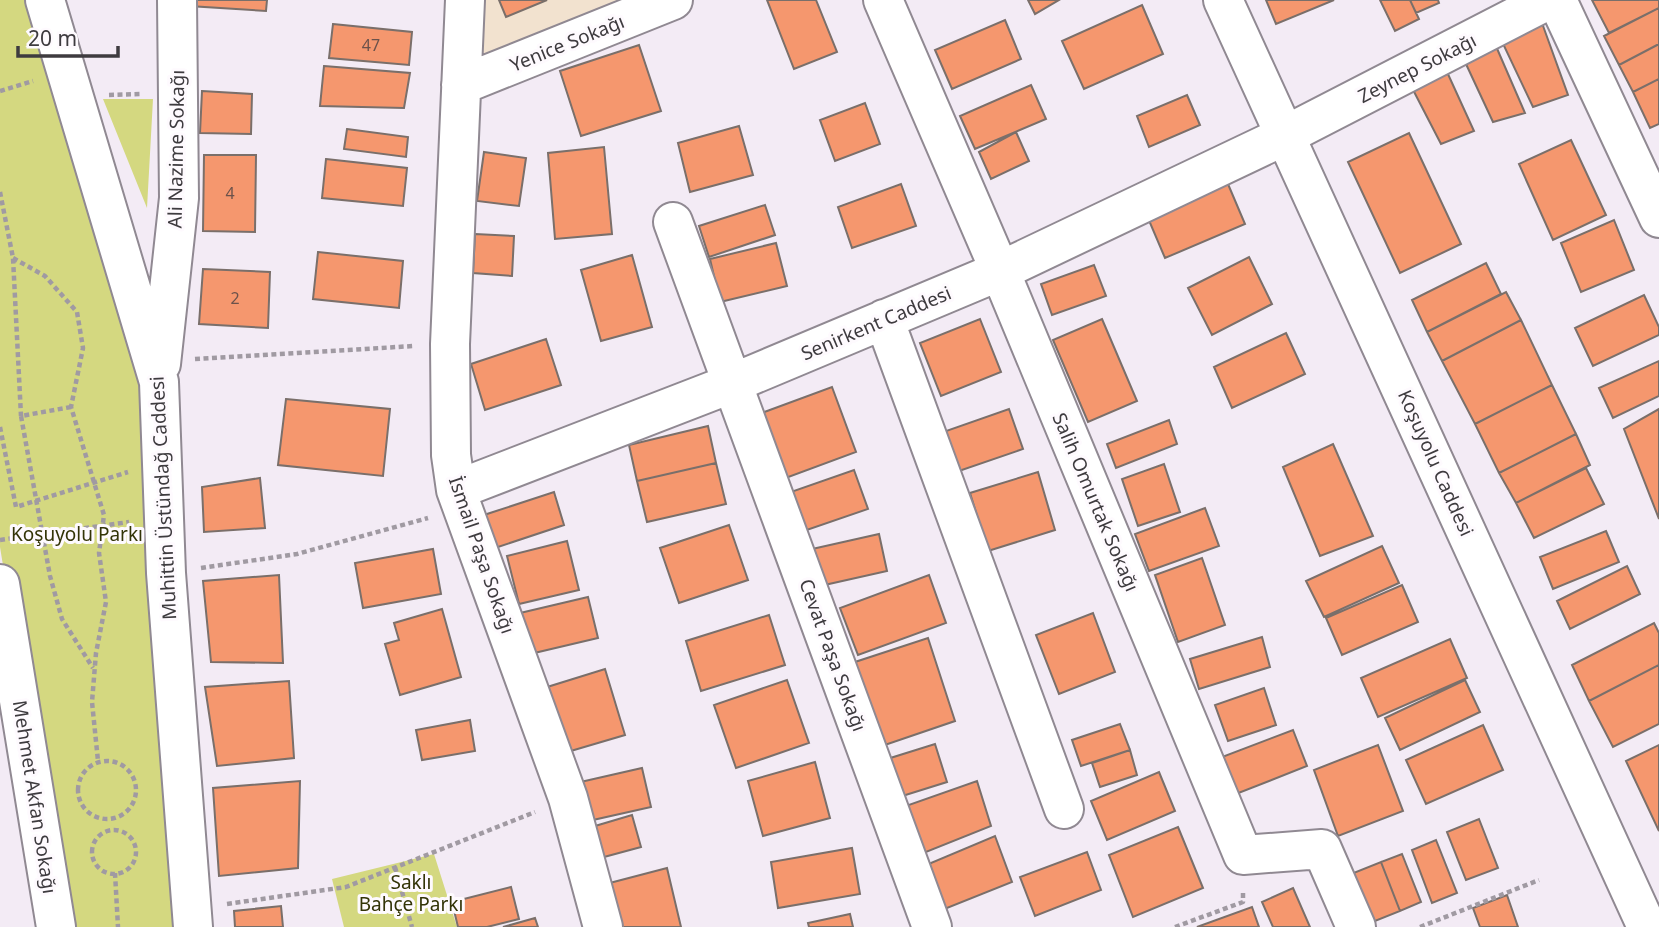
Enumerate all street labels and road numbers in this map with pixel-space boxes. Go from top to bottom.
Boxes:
street label: Yenice Sokağı [506,8,628,78]
street label: Zeynep Sokağı [1353,27,1481,109]
street label: Ali Nazime Sokağı [162,70,190,228]
street label: Senirkent Caddesi [797,280,955,366]
street label: Muhittin Üstündağ Caddesi [144,375,182,621]
street label: Koşuyolu Caddesi [1392,386,1480,540]
street label: Salih Omurtak Sokağı [1047,409,1145,595]
street label: İsmail Paşa Sokağı [443,473,521,637]
street label: Cevat Paşa Sokağı [793,575,873,735]
street label: Mehmet Akfan Sokağı [7,698,63,896]

